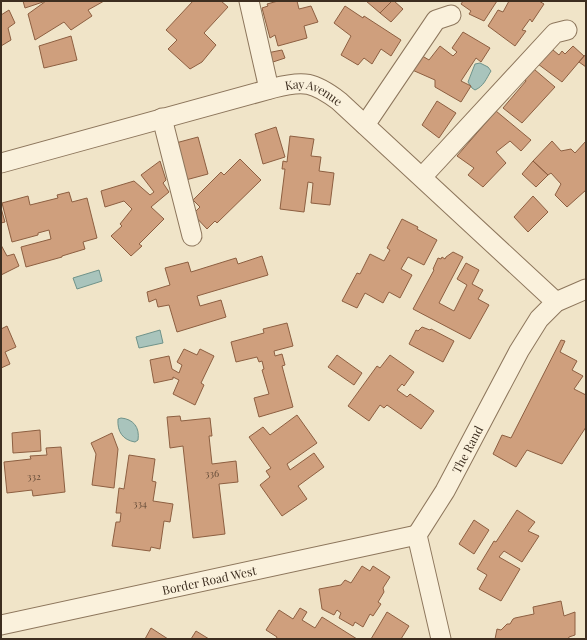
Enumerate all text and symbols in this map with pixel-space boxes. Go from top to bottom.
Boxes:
street label: Kay Avenue [284,75,346,109]
street label: The Rand [448,423,486,476]
house number: 336 [205,466,219,480]
house number: 332 [27,469,41,483]
house number: 334 [133,496,147,510]
street label: Border Road West [161,562,259,598]

